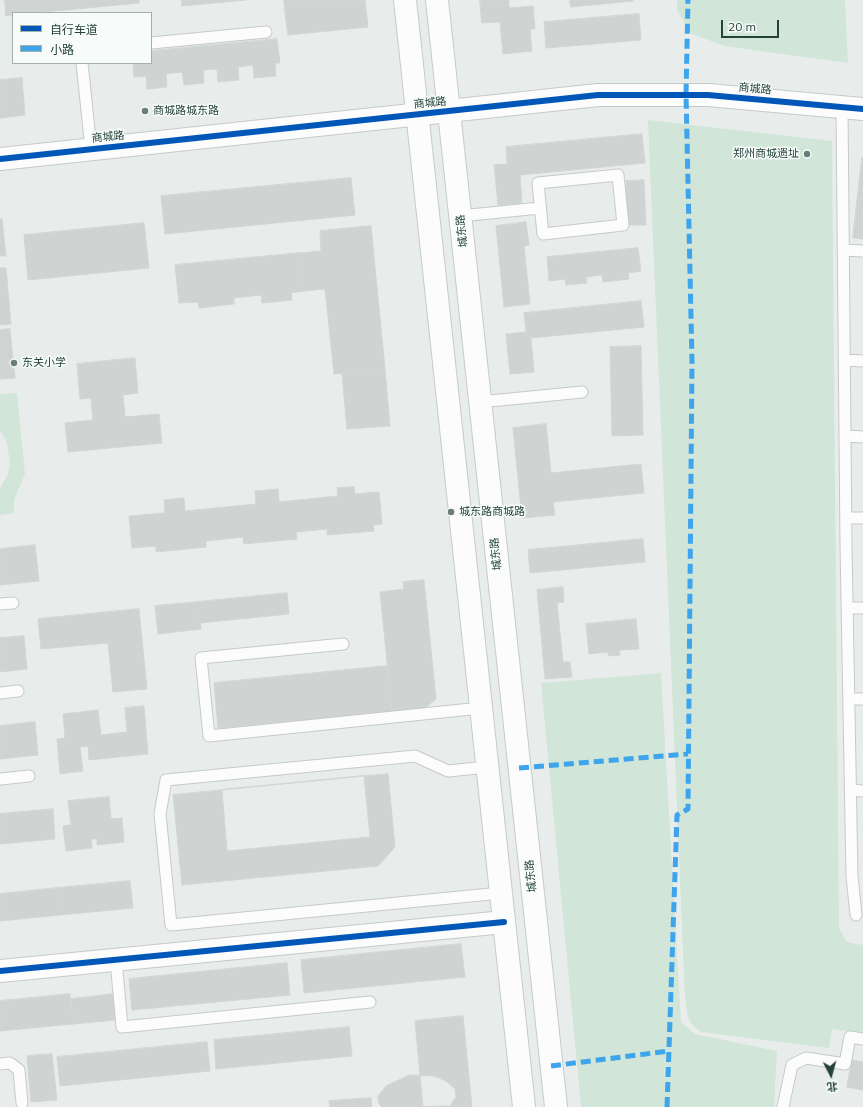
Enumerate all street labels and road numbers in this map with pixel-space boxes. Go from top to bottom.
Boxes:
street label: 商城路 [738,81,772,97]
street label: 商城路 [413,95,447,111]
street label: 商城路 [91,129,125,145]
street label: 城东路 [454,214,470,248]
street label: 城东路 [488,537,504,571]
street label: 城东路 [523,859,539,893]

